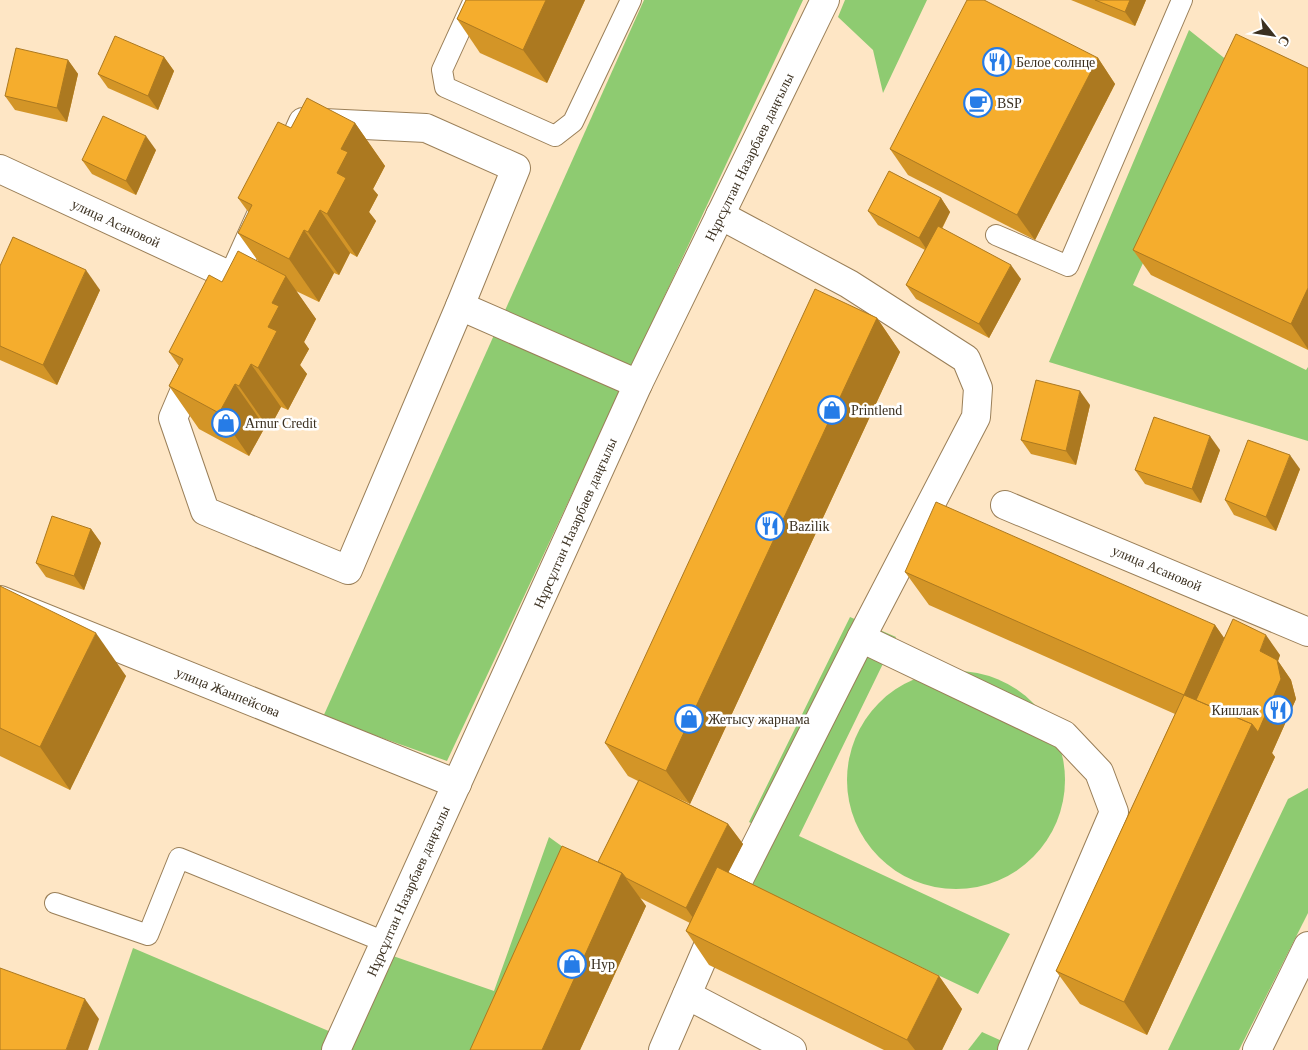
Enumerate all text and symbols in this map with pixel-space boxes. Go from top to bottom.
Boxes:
north arrow [1248,10,1298,60]
text: С [1275,33,1293,49]
restaurant icon: Белое солнце [982,47,1012,77]
place label: Белое солнце [1016,55,1095,70]
street label: Нұрсұлтан Назарбаев даңғылы [702,70,797,244]
cafe icon: BSP [963,88,993,118]
place label: BSP [997,96,1022,111]
street label: улица Асановой [69,196,163,251]
shop icon: Printlend [817,395,847,425]
place label: Printlend [851,403,902,418]
shop icon: Arnur Credit [211,408,241,438]
place label: Arnur Credit [245,416,317,431]
street label: Нұрсұлтан Назарбаев даңғылы [531,435,620,611]
restaurant icon: Bazilik [755,511,785,541]
place label: Bazilik [789,519,829,534]
street label: улица Асановой [1110,543,1204,594]
street label: улица Жанпейсова [174,665,283,721]
restaurant icon: Кишлак [1263,695,1293,725]
place label: Кишлак [1211,703,1259,718]
shop icon: Жетысу жарнама [674,704,704,734]
place label: Жетысу жарнама [708,712,810,727]
street label: Нұрсұлтан Назарбаев даңғылы [364,803,453,979]
shop icon: Нур [557,949,587,979]
place label: Нур [591,957,615,972]

